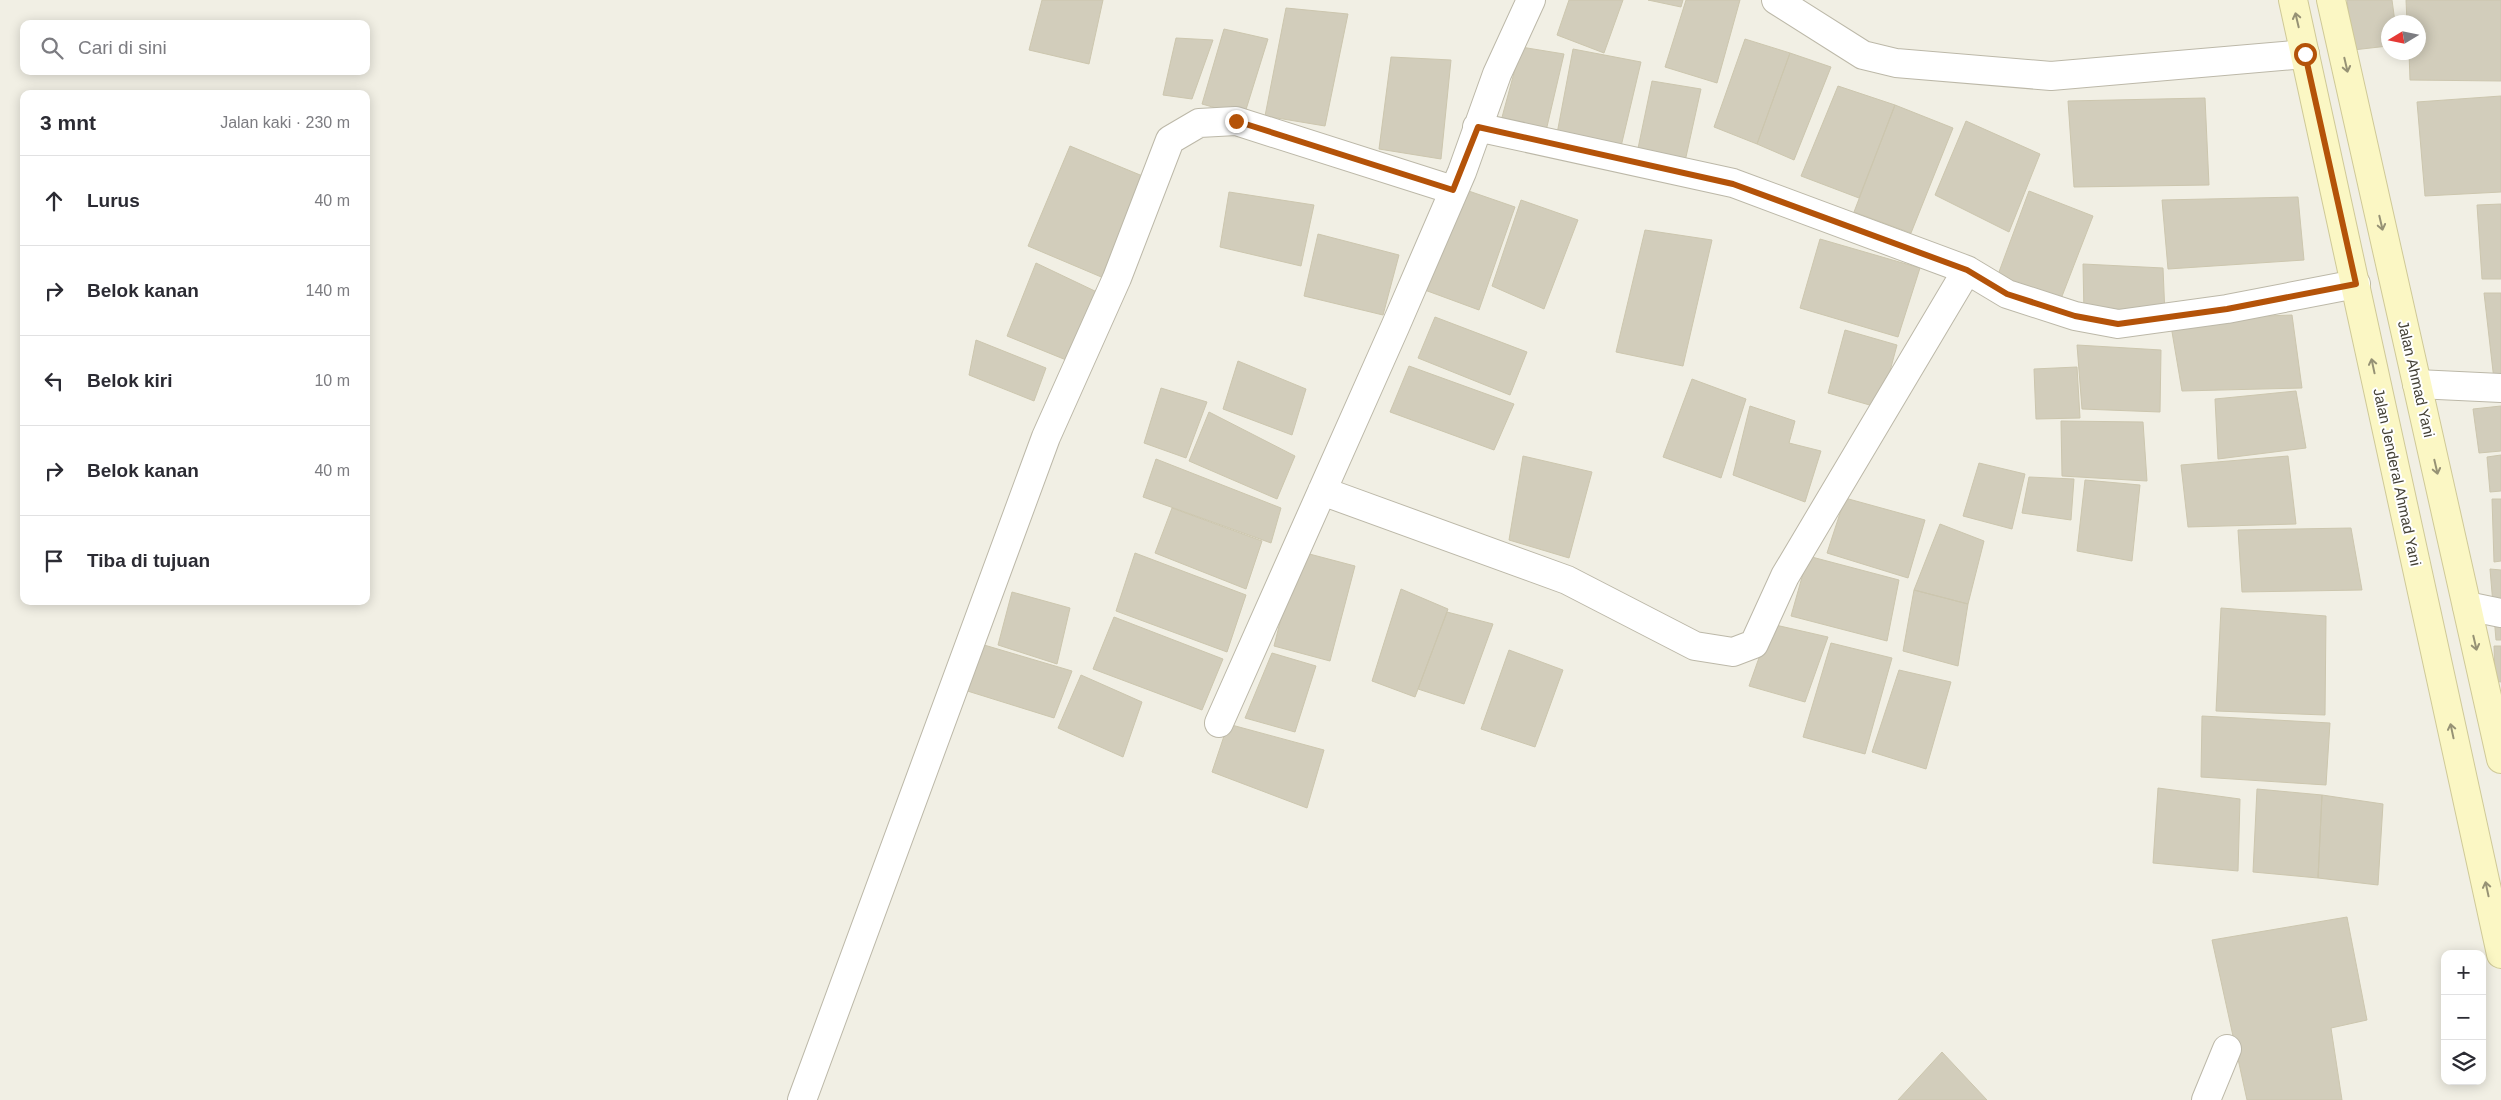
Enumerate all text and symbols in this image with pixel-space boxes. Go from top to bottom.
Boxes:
one-way arrow [2292,12,2301,28]
north arrow [2381,15,2426,60]
search box [20,20,370,75]
icon: search [38,34,66,62]
text: Cari di sini [78,37,167,58]
route start [2294,43,2317,66]
one-way arrow [2342,56,2351,72]
route end [1225,110,1248,133]
text: 3 mnt [40,111,96,134]
text: Jalan kaki · 230 m [220,114,350,131]
icon: ahead [40,187,68,215]
text: Lurus [87,190,140,211]
text: 40 m [314,192,350,209]
one-way arrow [2377,215,2386,231]
icon: right [40,277,68,305]
text: Belok kanan [87,280,199,301]
text: 140 m [306,282,350,299]
street label: Jalan Ahmad Yani [2395,319,2438,439]
one-way arrow [2368,359,2378,375]
icon: left [40,367,68,395]
text: Belok kiri [87,370,173,391]
text: 10 m [314,372,350,389]
street label: Jalan Jenderal Ahmad Yani [2370,386,2425,567]
icon: right [40,457,68,485]
one-way arrow [2432,459,2441,475]
text: Belok kanan [87,460,199,481]
text: 40 m [314,462,350,479]
icon: arrive [40,547,68,575]
text: Tiba di tujuan [87,550,210,571]
one-way arrow [2471,634,2480,650]
one-way arrow [2447,723,2457,739]
one-way arrow [2482,882,2491,898]
map controls [2441,950,2486,1085]
button: + [2441,950,2486,995]
button: − [2441,995,2486,1040]
button: layers [2441,1040,2486,1085]

